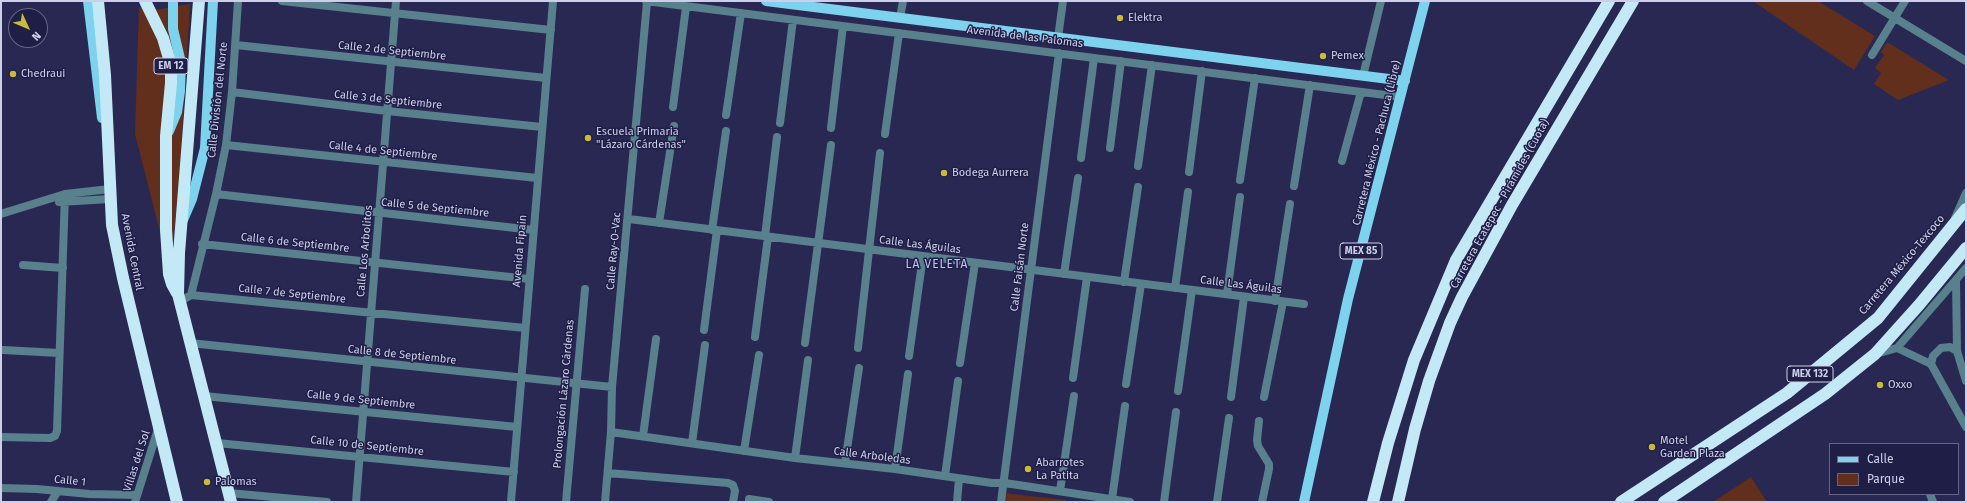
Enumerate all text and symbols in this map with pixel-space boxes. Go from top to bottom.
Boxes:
north arrow [8,8,48,48]
place label: Elektra [1128,11,1162,25]
marker: Elektra [1115,13,1125,23]
street label: Avenida de las Palomas [966,23,1084,51]
text: N [29,29,43,43]
street label: Calle 2 de Septiembre [337,39,447,63]
street label: Calle División del Norte [205,41,231,159]
place label: Pemex [1331,49,1364,63]
marker: Pemex [1318,51,1328,61]
road number: EM 12 [154,58,188,74]
street label: Carretera México - Pachuca (Libre) [1350,59,1404,227]
place label: Chedraui [21,67,65,81]
marker: Chedraui [8,69,18,79]
street label: Calle 3 de Septiembre [333,88,443,112]
street label: Carretera Ecatepec - Pirámides (Cuota) [1448,117,1552,291]
place label: Escuela Primaria "Lázaro Cárdenas" [596,125,686,151]
marker: Escuela Primaria "Lázaro Cárdenas" [583,133,593,143]
street label: Calle 4 de Septiembre [328,139,438,163]
place label: Bodega Aurrera [952,166,1029,180]
marker: Bodega Aurrera [939,168,949,178]
street label: Calle 5 de Septiembre [380,196,490,220]
street label: Calle Los Arbolitos [354,205,376,297]
street label: Avenida Central [118,212,146,292]
street label: Calle Ray-O-Vac [604,212,624,290]
street label: Carretera México-Texcoco [1856,212,1948,318]
street label: Avenida Fipain [510,214,530,288]
street label: Calle Faisán Norte [1008,222,1032,312]
street label: Calle 6 de Septiembre [240,231,350,255]
street label: Calle Las Águilas [878,233,962,257]
road number: MEX 85 [1340,243,1382,259]
district label: LA VELETA [906,258,968,272]
street label: Calle Las Águilas [1199,273,1283,297]
street label: Calle 7 de Septiembre [238,282,346,306]
street label: Prolongación Lázaro Cárdenas [551,319,577,469]
street label: Calle 8 de Septiembre [347,343,457,367]
road number: MEX 132 [1787,366,1833,382]
place label: Oxxo [1888,378,1912,392]
marker: Oxxo [1875,380,1885,390]
street label: Calle 9 de Septiembre [306,388,416,412]
street label: Villas del Sol [121,429,153,493]
street label: Calle 10 de Septiembre [310,433,424,459]
place label: Motel Garden Plaza [1660,434,1725,460]
marker: Motel Garden Plaza [1647,442,1657,452]
legend [1829,443,1959,495]
street label: Calle Arboledas [833,445,911,467]
text: Calle [1867,452,1894,466]
place label: Abarrotes La Patita [1036,456,1084,482]
marker: Abarrotes La Patita [1023,464,1033,474]
text: Parque [1867,472,1905,486]
street label: Calle 1 [53,473,87,489]
place label: Palomas [215,475,257,489]
marker: Palomas [202,477,212,487]

